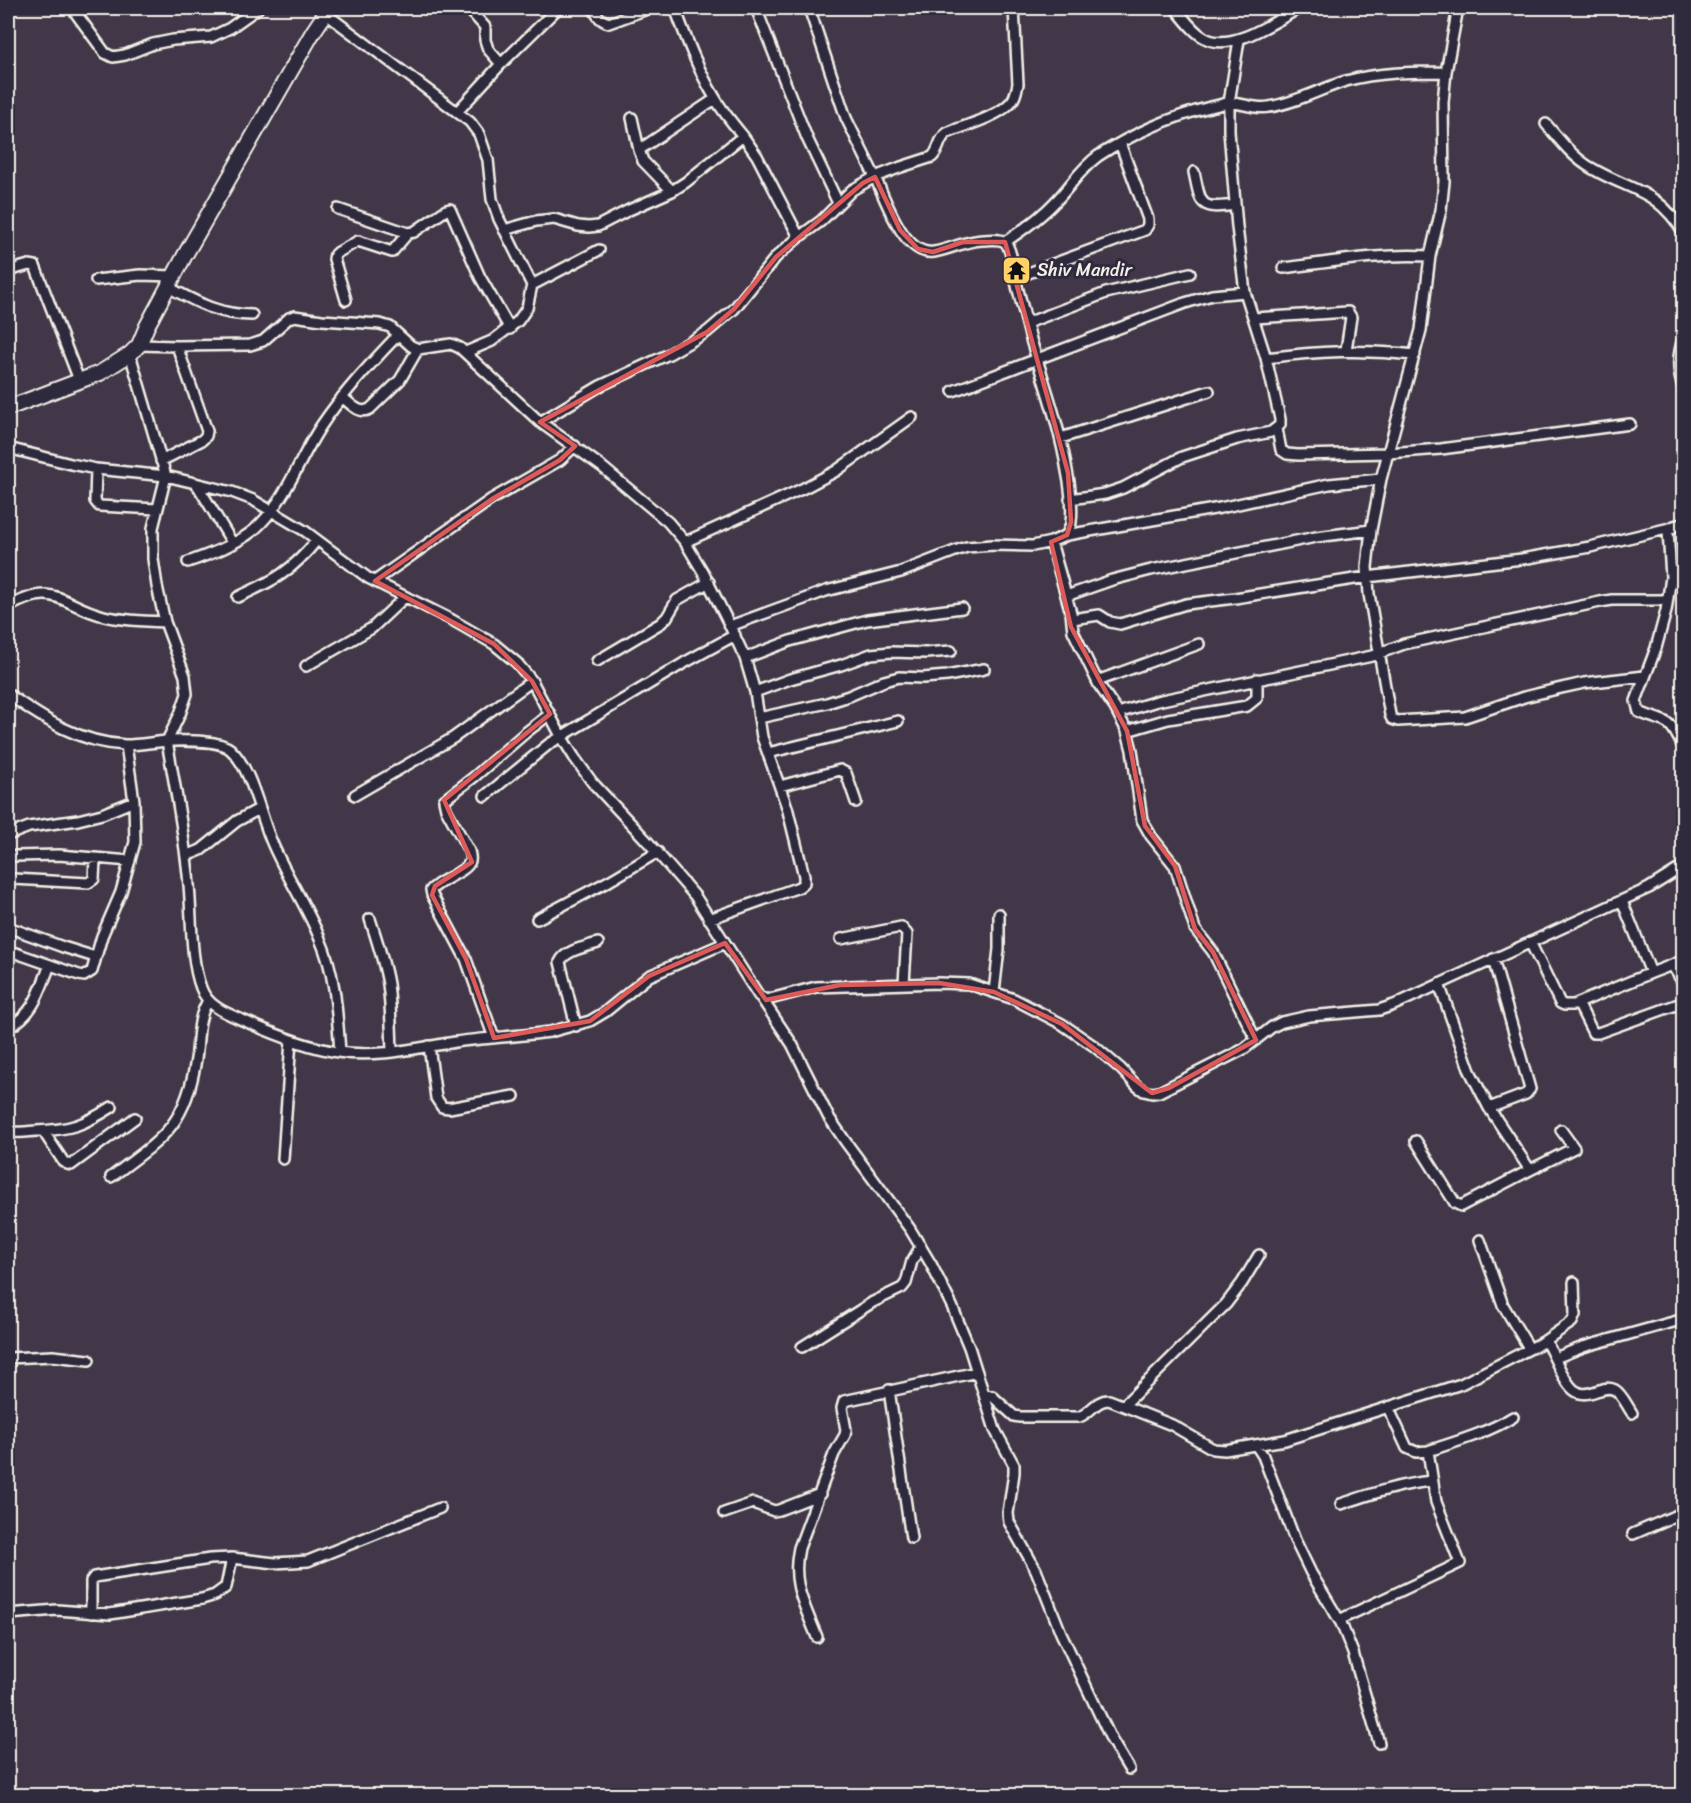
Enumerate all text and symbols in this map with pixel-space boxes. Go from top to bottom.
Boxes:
temple icon: Shiv Mandir [1000,254,1032,286]
place label: Shiv Mandir [1037,254,1133,286]

